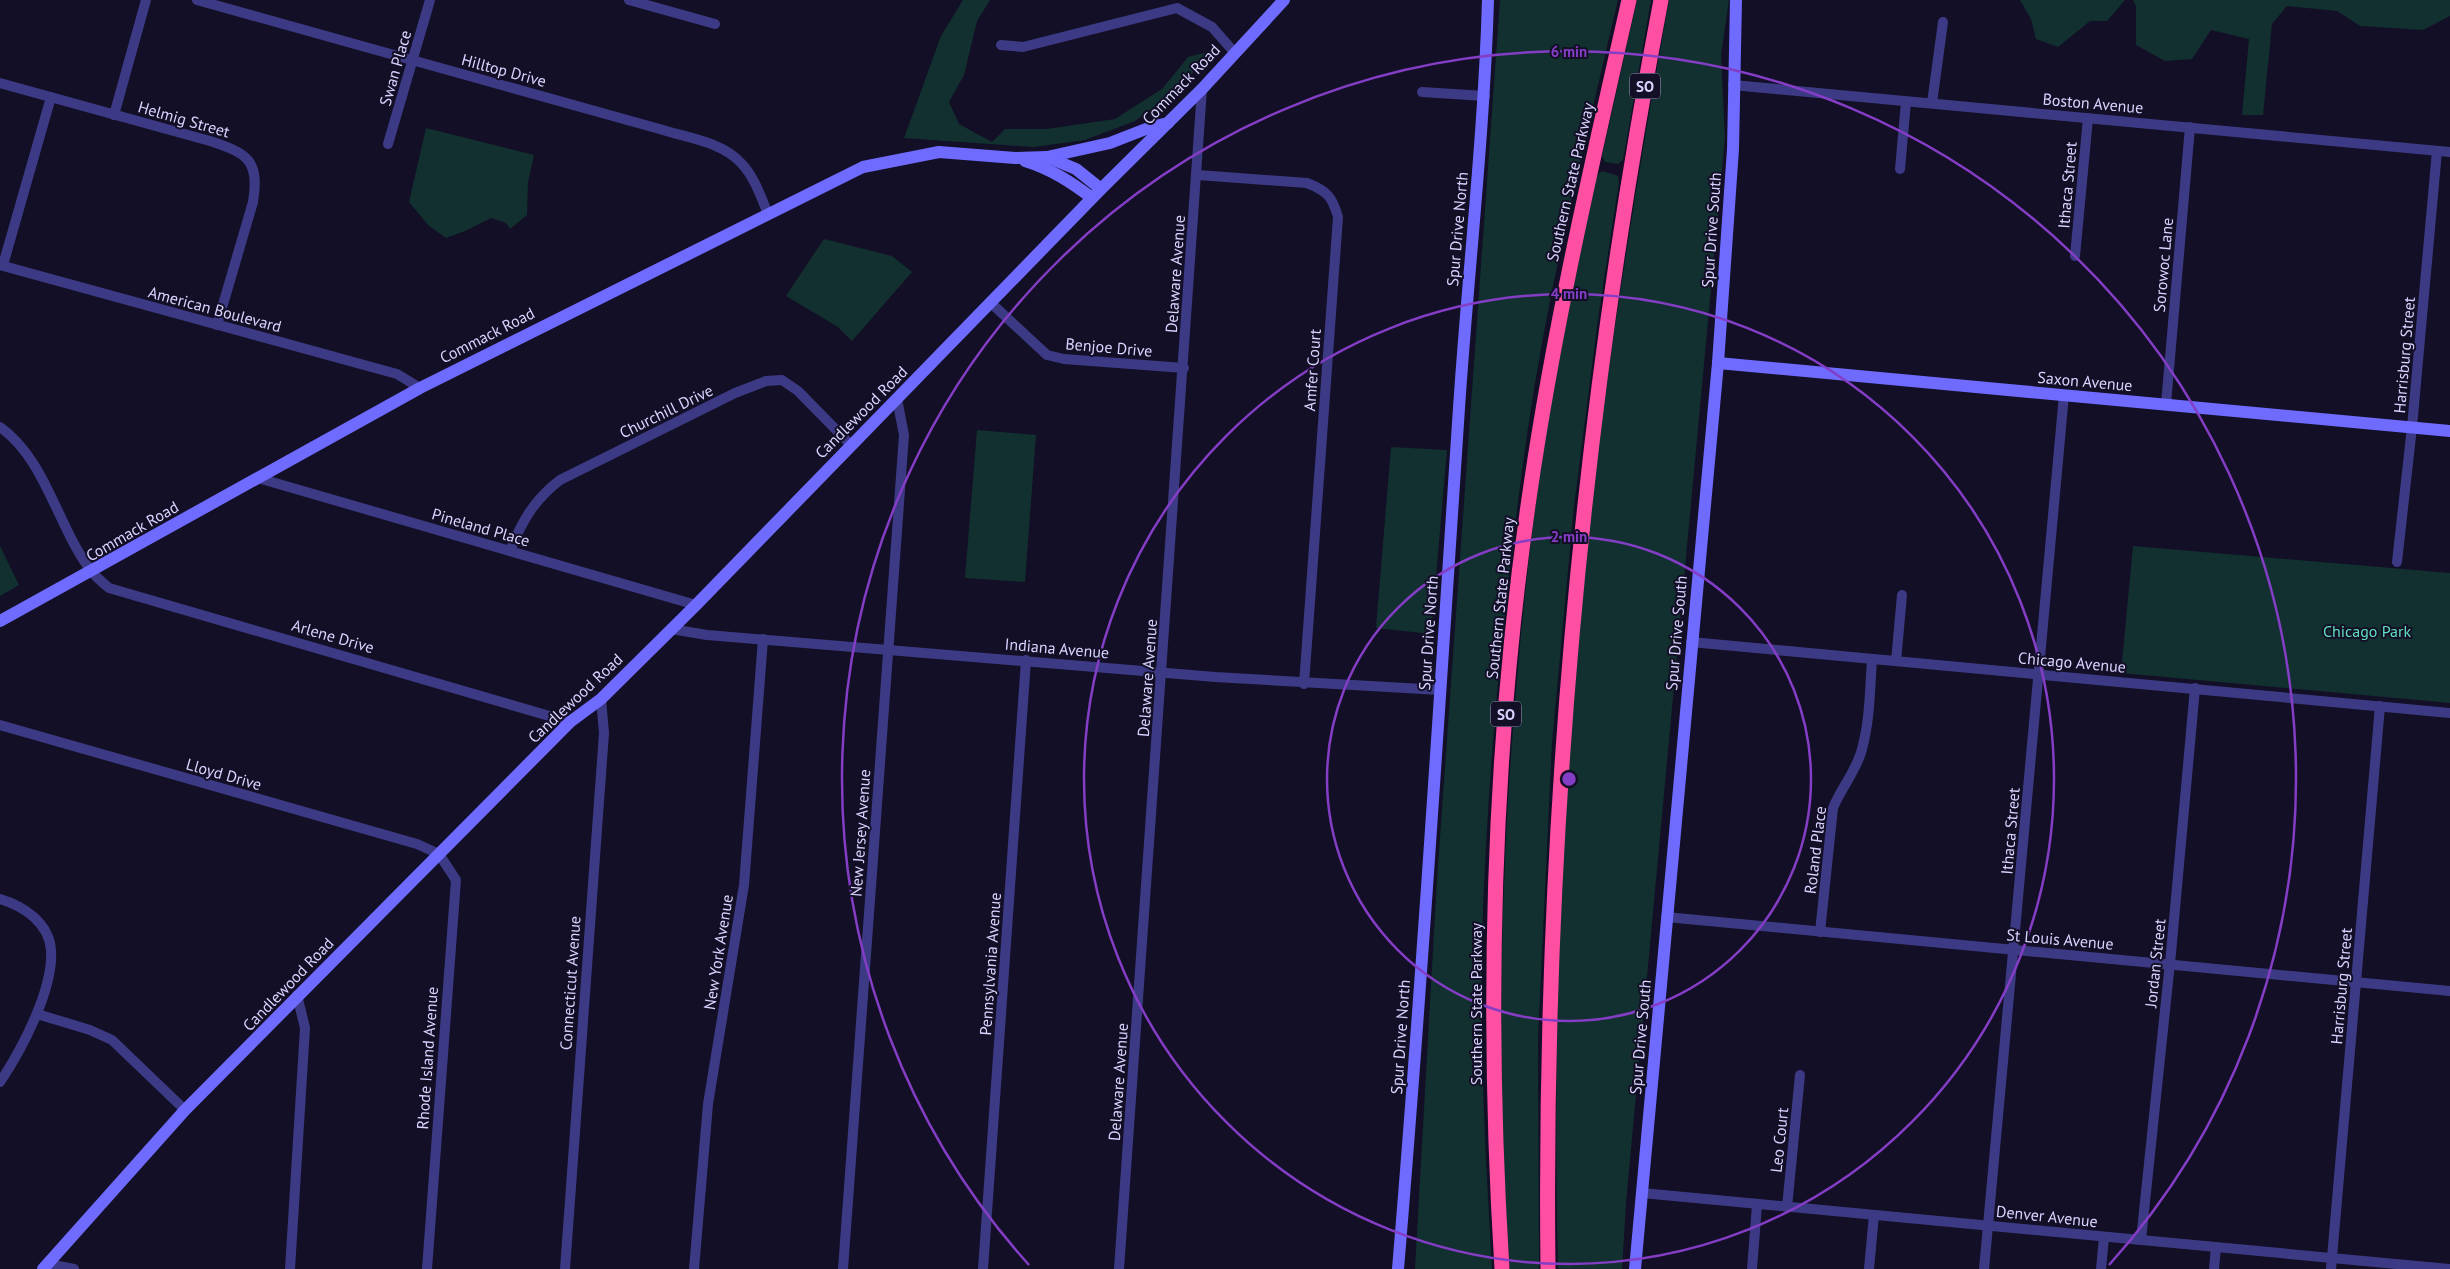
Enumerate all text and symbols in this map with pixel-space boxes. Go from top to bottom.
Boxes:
street label: Swan Place [375,28,415,108]
street label: Commack Road [1138,40,1224,128]
text: 6 min [1551,42,1587,61]
street label: Hilltop Drive [459,49,549,91]
road number: SO [1630,74,1660,98]
street label: Boston Avenue [2042,89,2144,117]
street label: Helmig Street [136,96,233,142]
street label: Southern State Parkway [1542,100,1598,263]
street label: Ithaca Street [2053,140,2081,229]
street label: Spur Drive North [1442,171,1472,287]
street label: Spur Drive South [1697,172,1725,288]
street label: Delaware Avenue [1161,214,1189,334]
street label: Sorowoc Lane [2149,217,2177,313]
street label: American Boulevard [146,282,284,336]
text: 4 min [1551,284,1587,303]
street label: Harrisburg Street [2389,295,2419,414]
street label: Commack Road [436,303,538,367]
street label: Amfer Court [1299,328,1325,412]
street label: Benjoe Drive [1065,333,1153,361]
street label: Candlewood Road [811,362,911,462]
street label: Saxon Avenue [2037,367,2133,395]
street label: Churchill Drive [616,380,716,442]
street label: Commack Road [82,496,182,566]
street label: Pineland Place [430,503,532,551]
street label: Southern State Parkway [1482,516,1518,680]
text: 2 min [1551,527,1587,546]
street label: Spur Drive North [1414,575,1442,691]
street label: Spur Drive South [1661,575,1691,691]
street label: Arlene Drive [290,615,376,657]
street label: Delaware Avenue [1133,618,1161,738]
park label: Chicago Park [2323,621,2411,641]
street label: Indiana Avenue [1004,633,1110,663]
street label: Chicago Avenue [2017,647,2127,677]
street label: Candlewood Road [523,649,627,747]
road number: SO [1491,702,1521,726]
street label: Lloyd Drive [184,754,264,794]
street label: New Jersey Avenue [846,769,874,897]
centre of rings [1560,770,1578,788]
street label: Ithaca Street [1996,786,2024,875]
street label: Roland Place [1800,805,1830,895]
street label: Pennsylvania Avenue [975,892,1005,1036]
street label: New York Avenue [699,893,737,1011]
street label: Connecticut Avenue [555,915,585,1051]
street label: Jordan Street [2140,917,2170,1009]
street label: Southern State Parkway [1466,922,1486,1085]
street label: St Louis Avenue [2006,924,2114,954]
street label: Harrisburg Street [2326,926,2356,1045]
street label: Candlewood Road [238,933,338,1035]
street label: Spur Drive North [1386,979,1414,1095]
street label: Spur Drive South [1625,979,1655,1095]
street label: Rhode Island Avenue [412,986,442,1130]
street label: Delaware Avenue [1104,1022,1132,1142]
street label: Leo Court [1766,1106,1792,1173]
street label: Denver Avenue [1995,1201,2099,1231]

